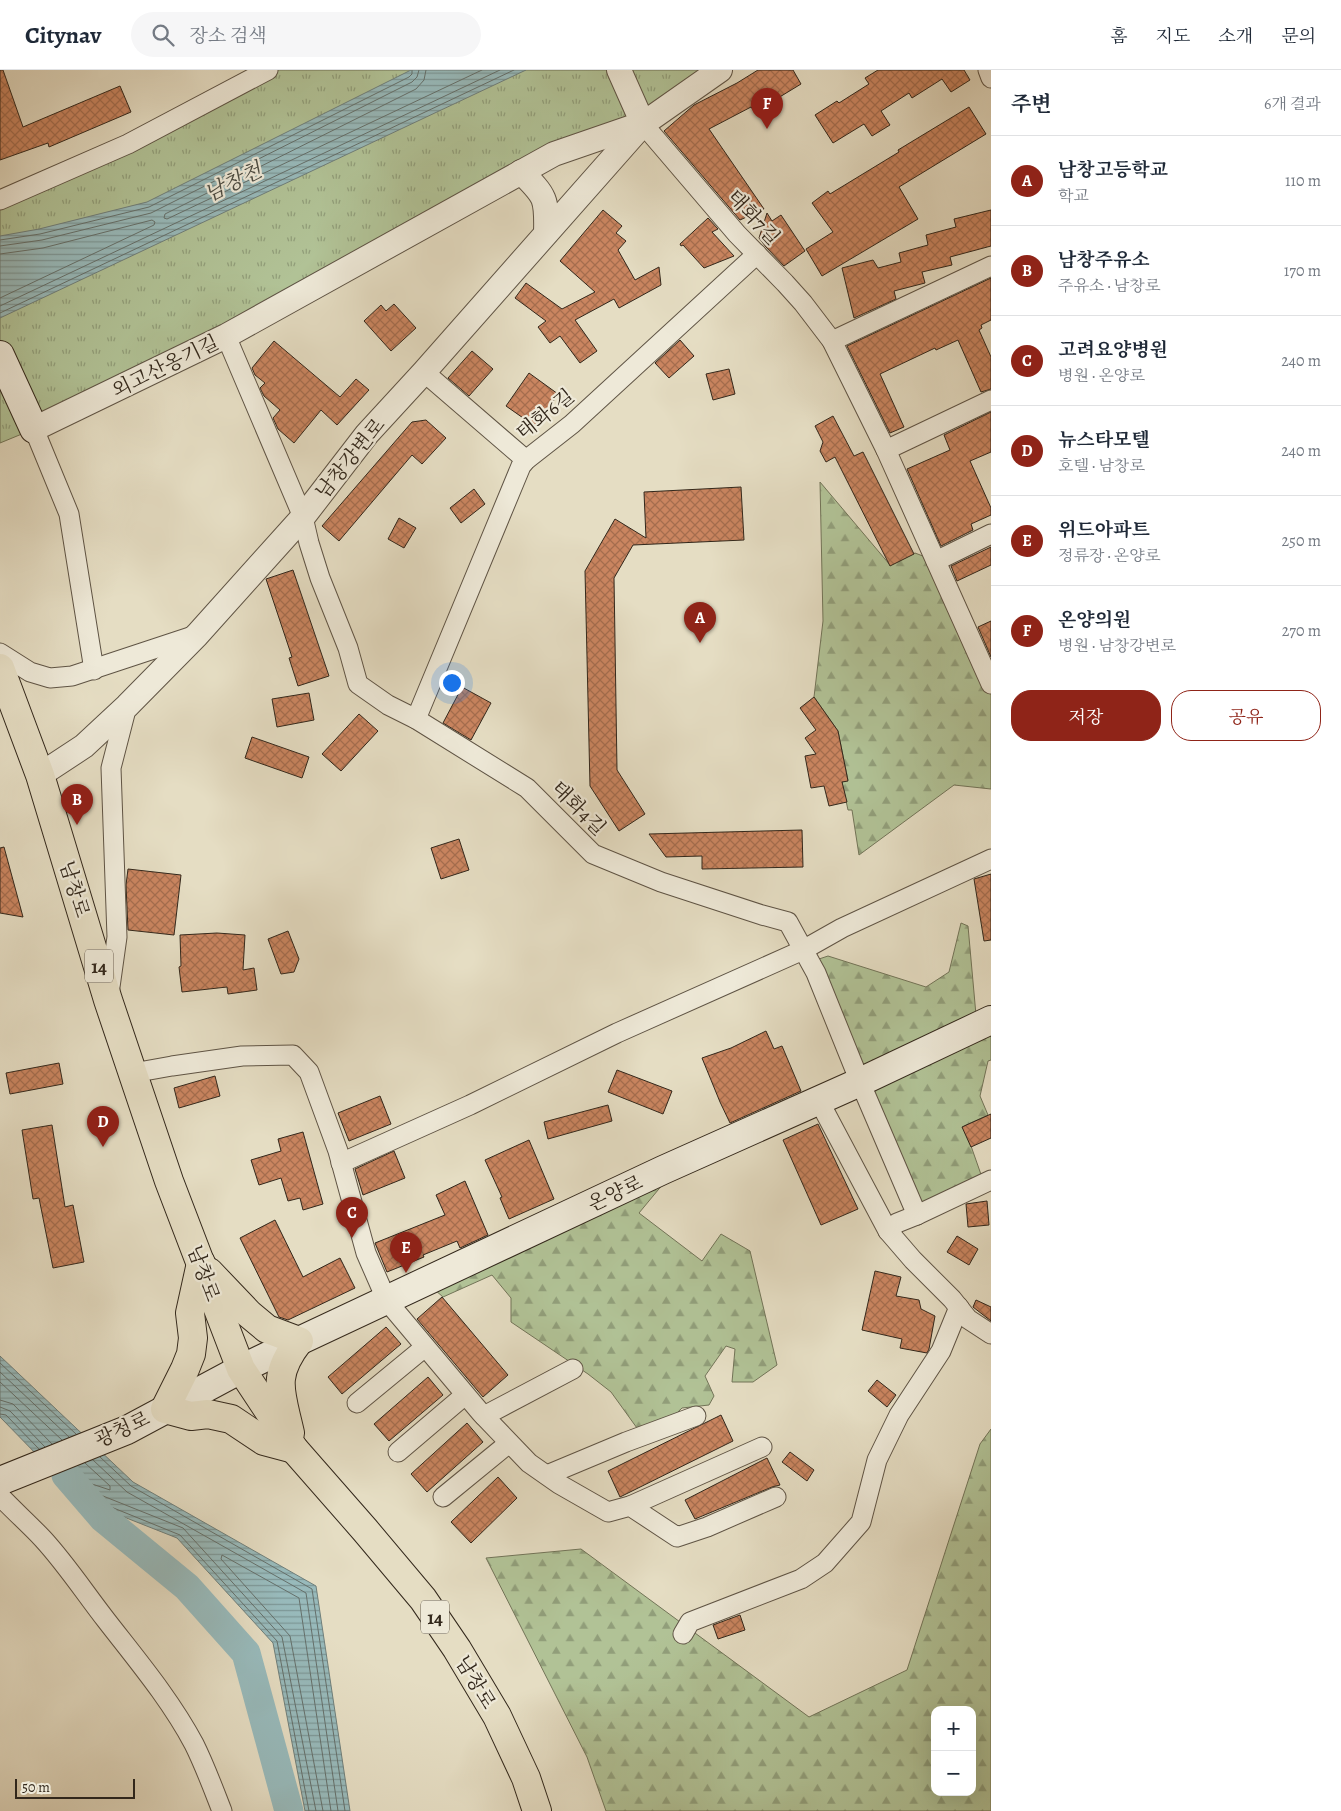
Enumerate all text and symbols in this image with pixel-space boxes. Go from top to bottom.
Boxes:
search box [131,12,481,57]
text: Citynav [25,19,101,51]
icon: search [149,21,177,49]
text: 장소 검색 [189,23,267,49]
text: 홈 [1110,24,1128,48]
text: 지도 [1156,24,1190,48]
text: 소개 [1218,24,1253,48]
text: 문의 [1281,24,1316,48]
pin: F [751,88,783,129]
text: 주변 [1011,90,1052,118]
text: 6개 결과 [1264,93,1321,115]
water label: 남창천 [200,155,268,208]
text: 남창고등학교 [1058,157,1168,183]
text: A [1022,170,1032,192]
text: 110 m [1285,170,1321,192]
street label: 태화7길 [721,184,786,251]
text: 학교 [1058,185,1089,207]
text: 남창주유소 [1058,247,1150,273]
text: B [1022,260,1032,282]
text: 170 m [1284,260,1321,282]
text: 주유소 · 남창로 [1058,275,1160,297]
street label: 외고산옹기길 [107,329,223,404]
text: 고려요양병원 [1058,337,1168,363]
text: C [1022,350,1032,372]
text: 240 m [1281,350,1321,372]
text: 병원 · 온양로 [1058,365,1145,387]
street label: 태화6길 [511,383,580,446]
street label: 남창강변로 [309,412,391,504]
text: 뉴스타모텔 [1058,427,1150,453]
text: D [1021,440,1033,462]
text: 240 m [1281,440,1321,462]
text: 호텔 · 남창로 [1058,455,1145,477]
text: 위드아파트 [1058,517,1150,543]
text: E [1022,530,1032,552]
text: 250 m [1282,530,1321,552]
text: 정류장 · 온양로 [1058,545,1160,567]
pin: A [684,602,716,643]
text: 온양의원 [1058,607,1131,633]
text: F [1023,620,1031,642]
text: 270 m [1282,620,1321,642]
text: 병원 · 남창강변로 [1058,635,1176,657]
your location [439,670,465,696]
button: 저장 [1011,690,1161,741]
button: 공유 [1171,690,1321,741]
street label: 태화4길 [545,775,612,842]
pin: B [61,784,93,825]
street label: 남창로 [53,857,96,921]
road number: 14 [85,949,113,982]
pin: D [87,1106,119,1147]
street label: 온양로 [583,1169,647,1218]
pin: C [336,1197,368,1238]
pin: E [390,1232,422,1273]
street label: 남창로 [181,1241,226,1305]
street label: 광청로 [90,1405,154,1454]
road number: 14 [421,1600,449,1634]
street label: 남창로 [449,1650,502,1714]
map controls [931,1706,976,1796]
button: + [931,1706,976,1751]
button: − [931,1751,976,1796]
scale bar [15,1776,135,1799]
text: 50 m [22,1778,50,1797]

